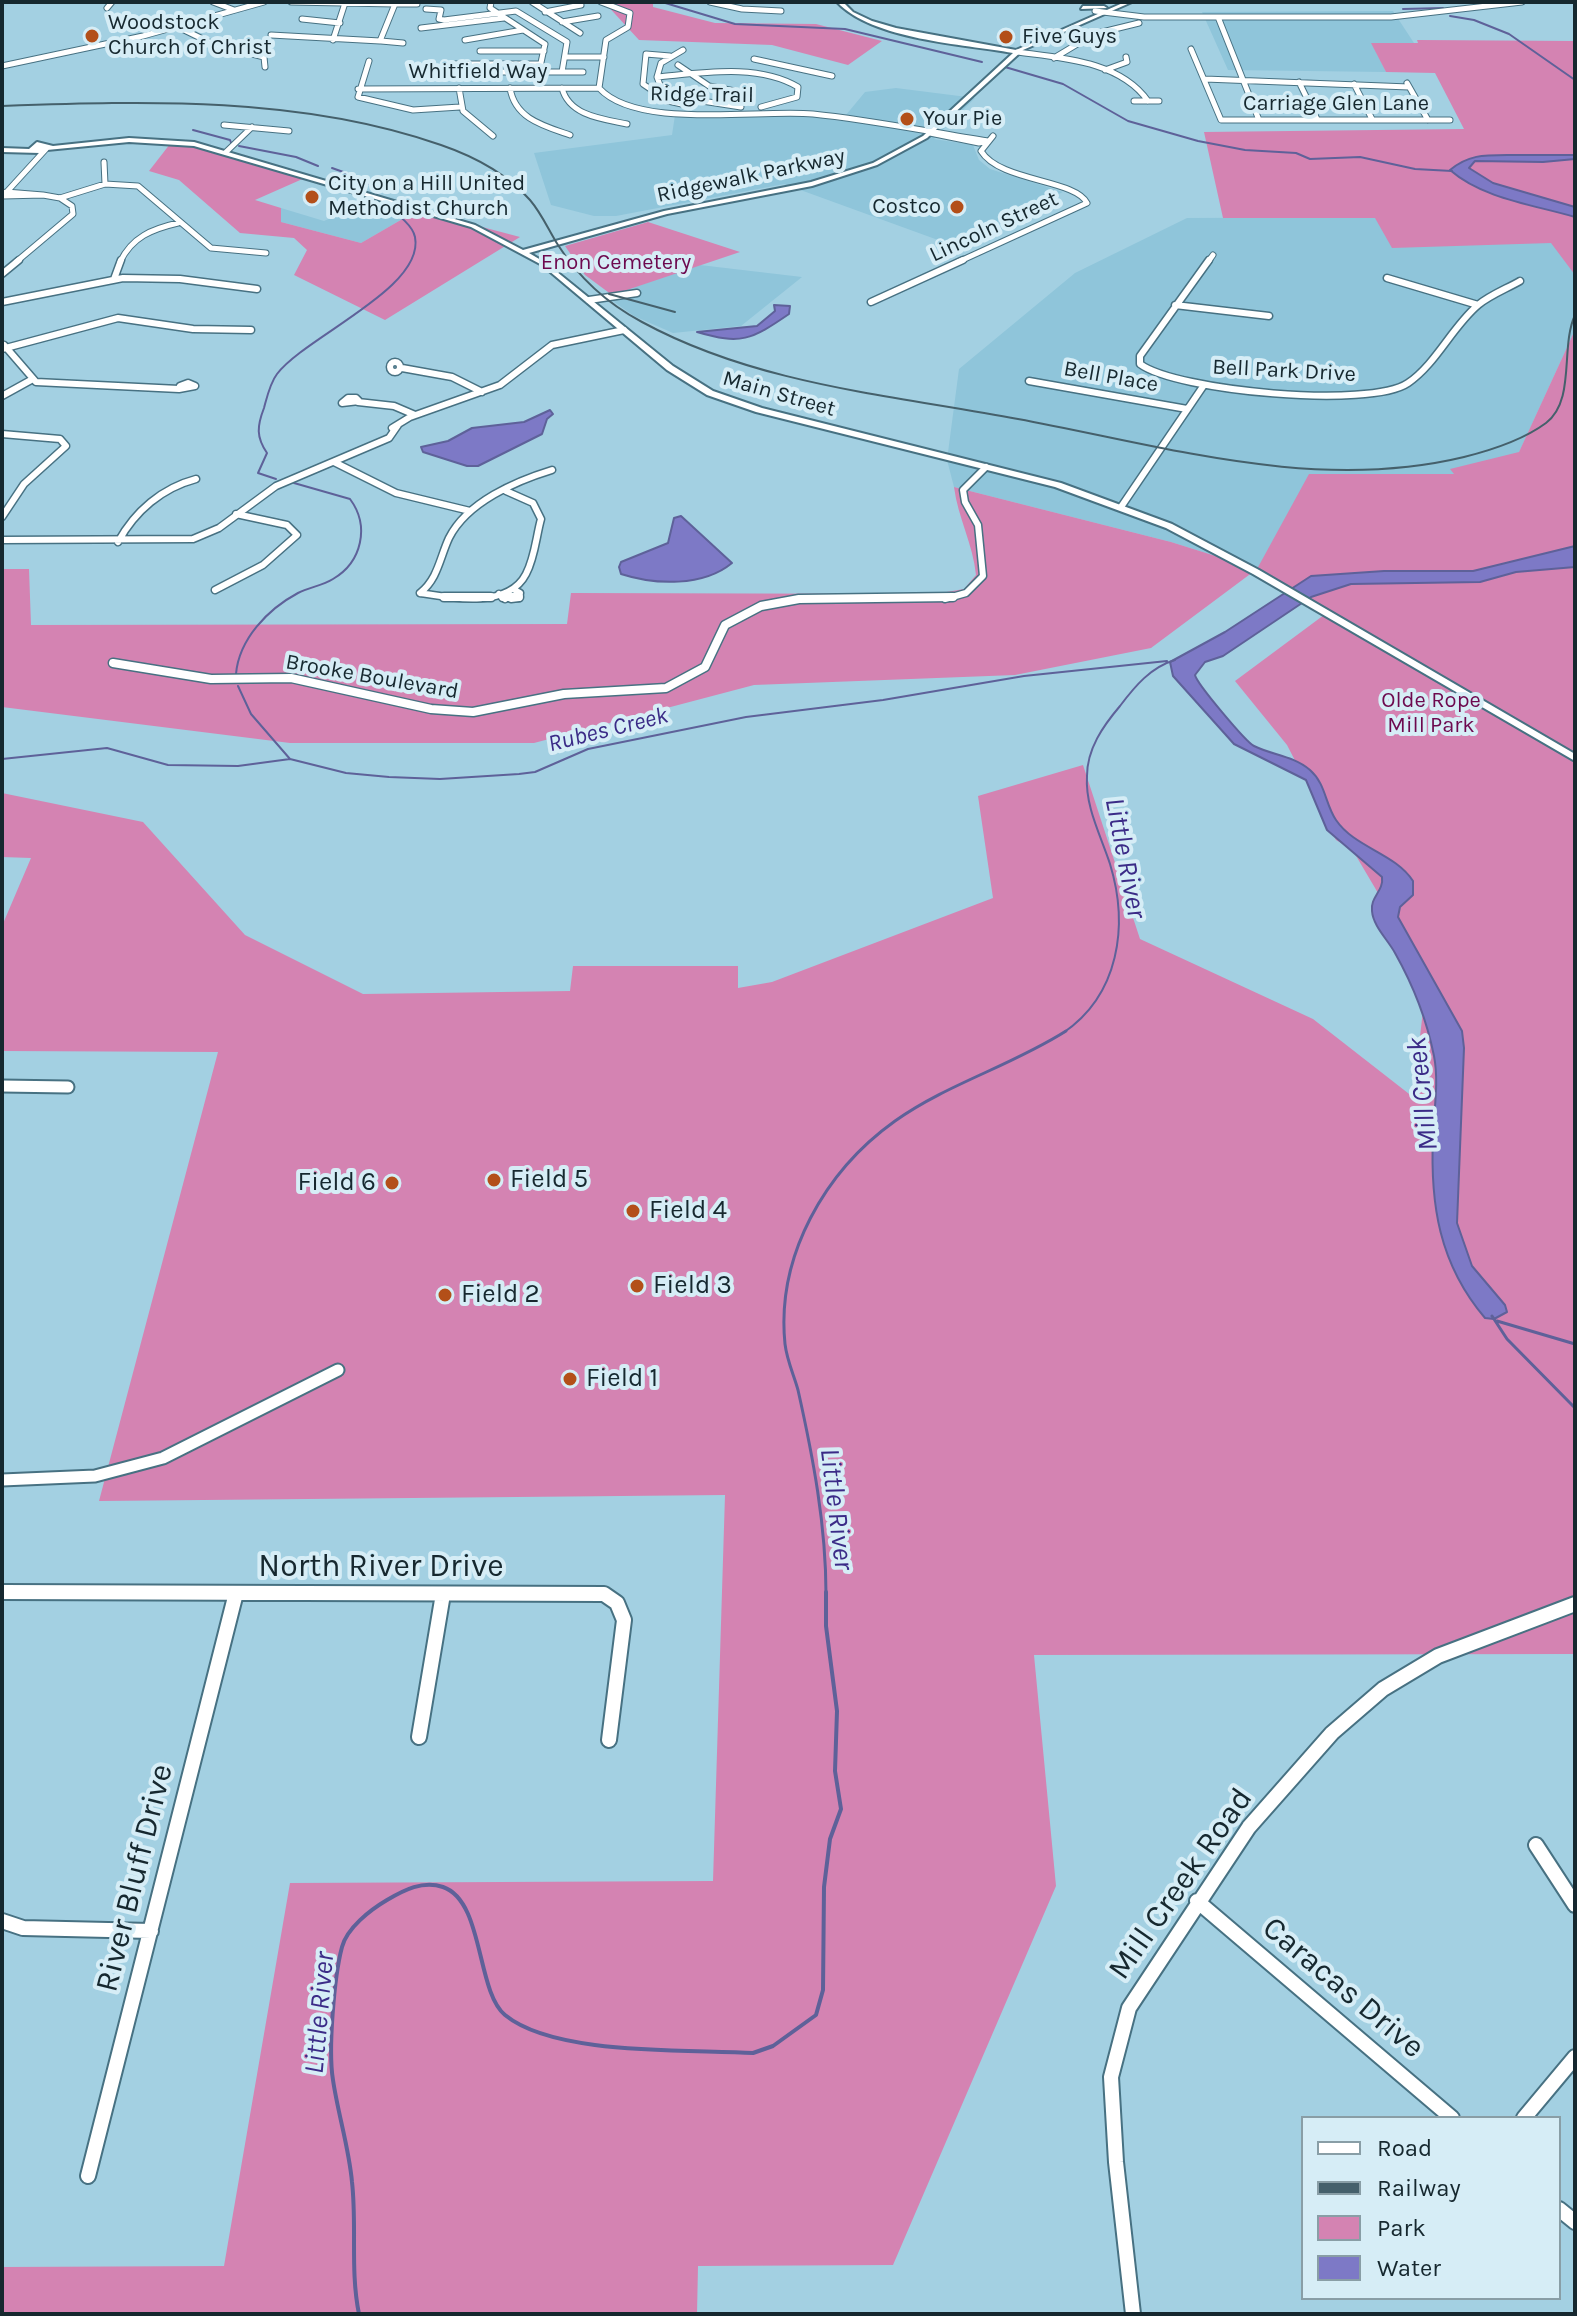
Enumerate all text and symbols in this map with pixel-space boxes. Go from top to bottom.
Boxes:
place label: Woodstock Church of Christ [108,10,272,62]
place label: Five Guys [1022,24,1117,50]
marker: Woodstock Church of Christ [83,27,101,45]
marker: Five Guys [997,28,1015,46]
street label: Whitfield Way [409,59,547,85]
street label: Ridge Trail [650,81,754,109]
street label: Carriage Glen Lane [1243,91,1429,117]
place label: Your Pie [923,106,1002,132]
marker: Your Pie [898,110,916,128]
street label: Ridgewalk Parkway [655,143,847,209]
place label: City on a Hill United Methodist Church [328,171,525,222]
street label: Lincoln Street [926,186,1062,268]
marker: City on a Hill United Methodist Church [303,188,321,206]
place label: Costco [872,194,941,220]
marker: Costco [948,198,966,216]
park label: Enon Cemetery [541,250,691,276]
street label: Bell Park Drive [1212,354,1356,388]
street label: Bell Place [1062,356,1160,398]
street label: Main Street [720,365,838,423]
street label: Brooke Boulevard [283,649,461,705]
park label: Olde Rope Mill Park [1381,688,1481,740]
water label: Rubes Creek [545,701,671,759]
water label: Little River [1097,795,1153,921]
water label: Mill Creek [1400,1035,1446,1153]
place label: Field 5 [510,1164,588,1196]
place label: Field 6 [298,1167,376,1199]
marker: Field 5 [485,1171,503,1189]
marker: Field 6 [383,1174,401,1192]
place label: Field 4 [649,1195,727,1227]
marker: Field 4 [624,1202,642,1220]
place label: Field 3 [653,1270,732,1302]
marker: Field 3 [628,1277,646,1295]
place label: Field 2 [461,1279,540,1311]
marker: Field 2 [436,1286,454,1304]
place label: Field 1 [586,1363,658,1395]
marker: Field 1 [561,1370,579,1388]
water label: Little River [812,1446,860,1572]
street label: North River Drive [258,1548,504,1586]
street label: River Bluff Drive [88,1760,182,1996]
street label: Mill Creek Road [1101,1781,1261,1987]
street label: Caracas Drive [1254,1909,1432,2067]
water label: Little River [298,1951,342,2075]
legend [1301,2116,1561,2300]
text: Road [1377,2134,1432,2162]
text: Railway [1377,2174,1461,2202]
text: Park [1377,2214,1426,2242]
text: Water [1377,2254,1441,2282]

